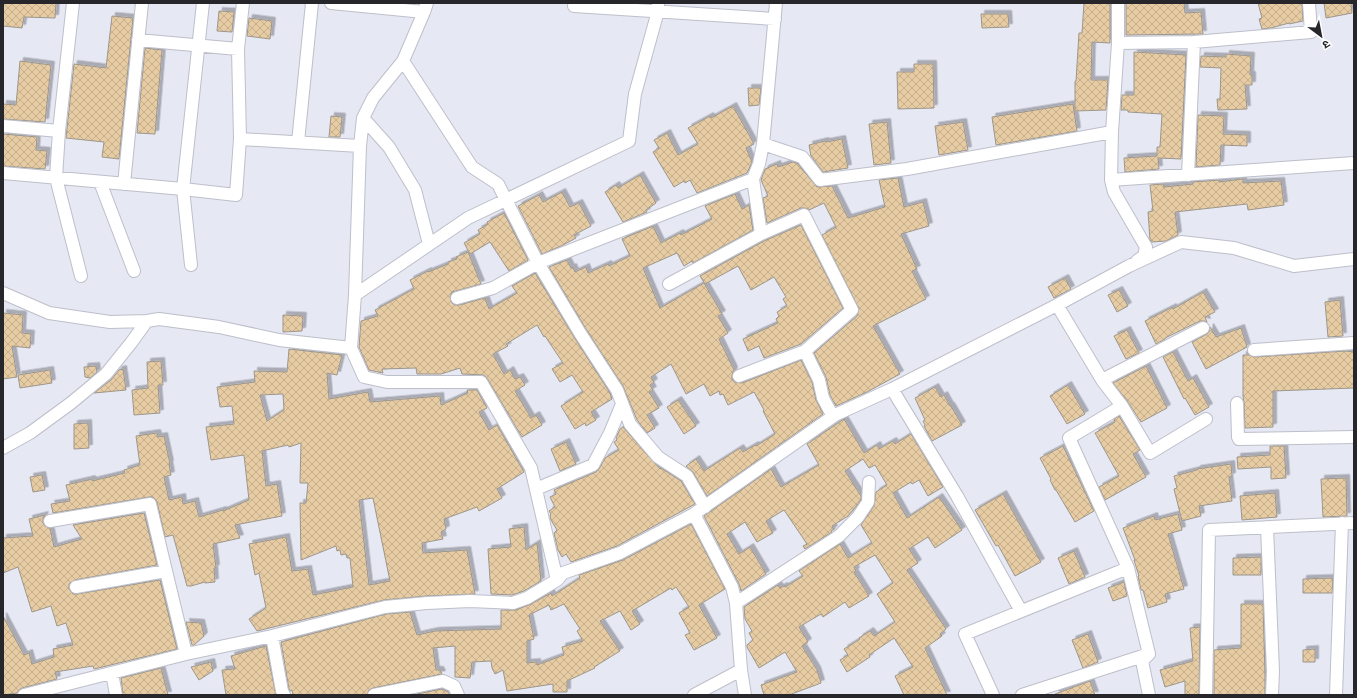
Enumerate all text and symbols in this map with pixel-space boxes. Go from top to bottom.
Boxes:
north arrow [1301,16,1341,56]
text: उ [1319,37,1332,52]

